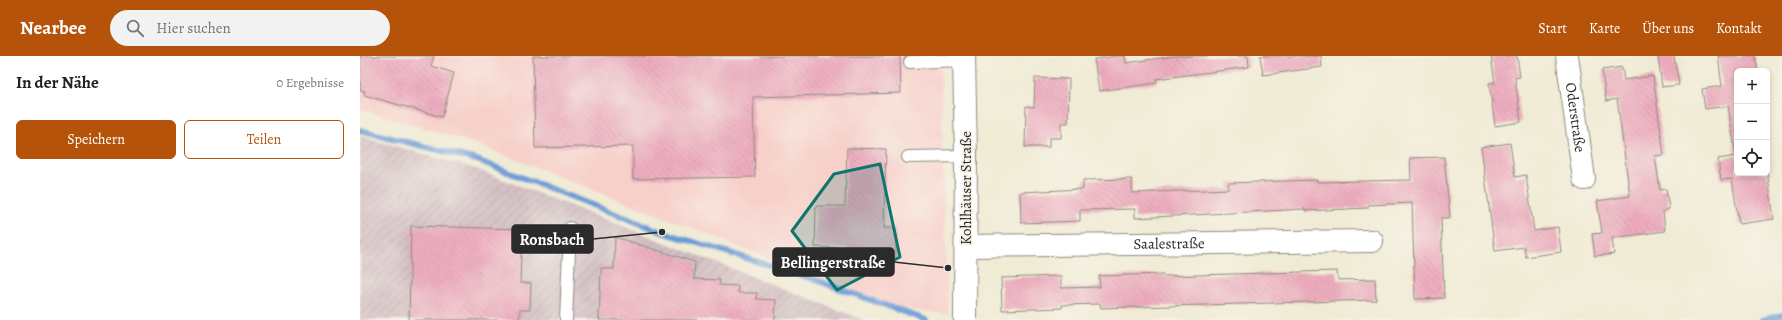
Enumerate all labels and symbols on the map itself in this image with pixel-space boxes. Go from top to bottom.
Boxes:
street label: Oderstraße [1561,81,1590,154]
street label: Kohlhäuser Straße [956,131,976,245]
callout: Ronsbach [512,225,593,253]
text: Ronsbach [520,229,585,251]
street label: Saalestraße [1133,233,1205,254]
callout: Bellingerstraße [773,248,894,276]
text: Bellingerstraße [781,252,885,274]

